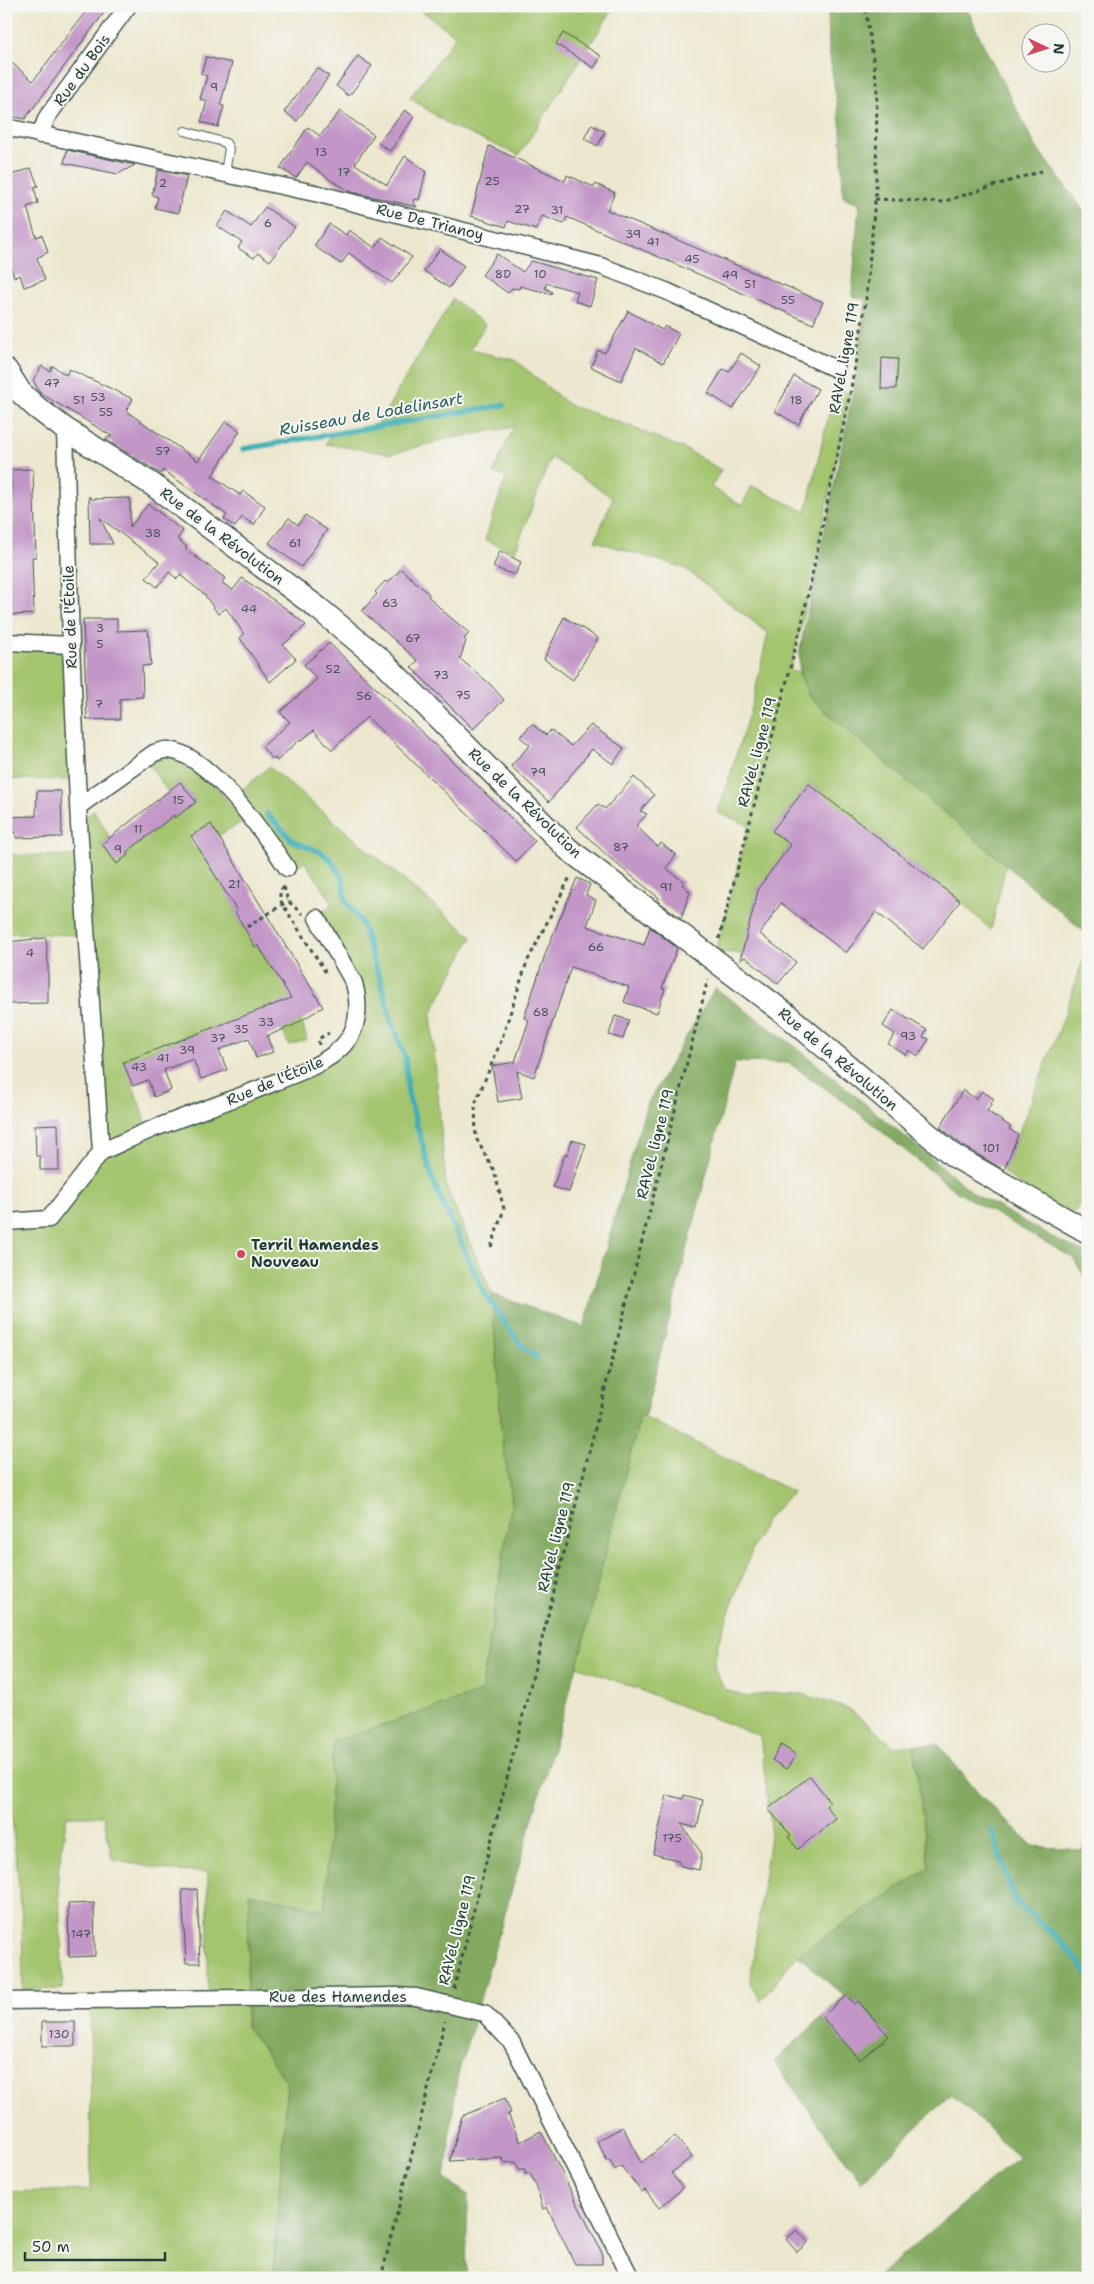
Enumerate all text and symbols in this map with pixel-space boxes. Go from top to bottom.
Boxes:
north arrow [1022,22,1072,72]
street label: Rue du Bois [49,30,115,110]
text: N [1050,43,1068,55]
house number: 9 [210,79,218,95]
house number: 13 [315,144,327,160]
house number: 17 [338,164,350,180]
house number: 25 [484,173,500,189]
house number: 2 [159,175,167,191]
street label: Rue De Trianoy [374,199,486,245]
house number: 27 [514,201,530,217]
house number: 31 [551,202,563,218]
house number: 6 [264,215,272,231]
house number: 39 [625,226,641,242]
house number: 41 [647,234,659,250]
house number: 45 [684,251,700,267]
house number: 8D [495,266,511,282]
house number: 10 [533,266,547,282]
house number: 49 [722,267,738,283]
house number: 51 [744,276,756,292]
house number: 55 [781,292,795,308]
street label: RAVeL ligne 119 [824,301,864,415]
house number: 47 [44,375,60,391]
water label: Ruisseau de Lodelinsart [278,387,464,441]
house number: 53 [90,389,106,405]
house number: 51 [73,392,85,408]
house number: 18 [789,392,803,408]
house number: 55 [99,404,113,420]
house number: 57 [155,443,171,459]
street label: Rue de la Révolution [156,483,288,589]
house number: 38 [145,525,161,541]
house number: 61 [289,535,301,551]
street label: Rue de l'Étoile [57,565,82,669]
house number: 63 [382,595,398,611]
house number: 44 [241,601,257,617]
house number: 3 [96,620,104,636]
house number: 67 [405,630,421,646]
house number: 5 [96,636,104,652]
house number: 52 [325,661,341,677]
house number: 73 [433,667,449,683]
house number: 75 [455,687,471,703]
house number: 56 [356,688,372,704]
street label: RAVeL ligne 119 [733,695,781,809]
house number: 7 [95,696,103,712]
street label: Rue de la Révolution [464,744,586,862]
house number: 79 [530,764,546,780]
house number: 15 [172,792,184,808]
house number: 11 [133,821,143,837]
house number: 87 [613,839,629,855]
house number: 9 [114,841,122,857]
house number: 21 [228,876,240,892]
house number: 91 [659,879,673,895]
house number: 66 [588,939,604,955]
house number: 4 [26,945,34,961]
street label: Rue de la Révolution [774,1003,902,1115]
house number: 68 [533,1004,549,1020]
house number: 33 [258,1014,274,1030]
house number: 35 [233,1021,249,1037]
house number: 93 [900,1028,916,1044]
house number: 37 [210,1030,226,1046]
house number: 39 [179,1042,195,1058]
house number: 41 [157,1050,169,1066]
street label: Rue de l'Étoile [223,1051,327,1110]
house number: 43 [131,1059,147,1075]
street label: RAVeL ligne 119 [632,1087,678,1201]
house number: 101 [982,1140,1000,1156]
place label: Terril Hamendes Nouveau [251,1235,379,1272]
marker: Terril Hamendes Nouveau [235,1248,247,1260]
street label: RAVeL ligne 119 [533,1480,579,1594]
house number: 175 [662,1830,682,1846]
street label: RAVeL ligne 119 [434,1873,480,1987]
house number: 147 [71,1926,91,1942]
street label: Rue des Hamendes [269,1987,407,2007]
house number: 130 [48,2026,70,2042]
scale bar [25,2229,165,2261]
text: 50 m [32,2237,70,2257]

